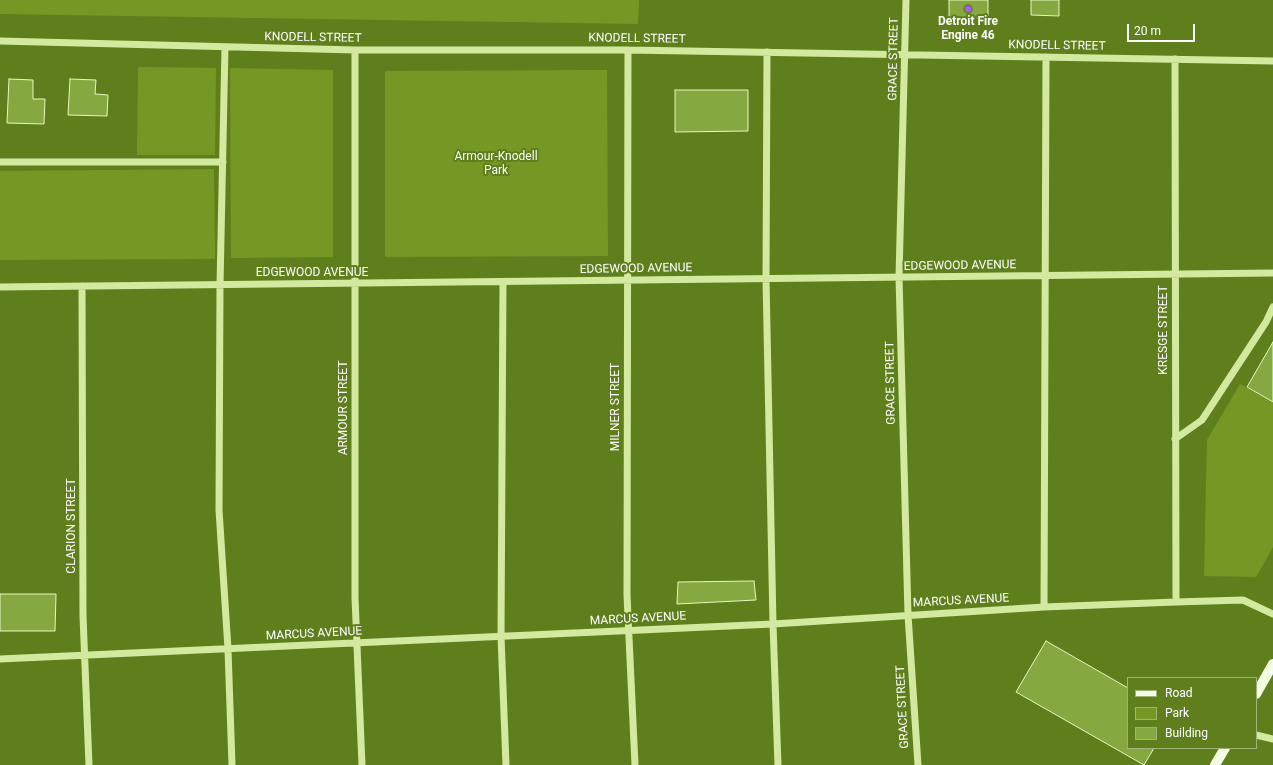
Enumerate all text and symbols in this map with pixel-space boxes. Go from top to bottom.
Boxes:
marker: Detroit Fire Engine 46 [963,4,973,14]
place label: Detroit Fire Engine 46 [938,15,998,43]
scale bar [1129,16,1197,42]
street label: GRACE STREET [886,17,902,101]
text: 20 m [1134,24,1161,38]
street label: KNODELL STREET [264,30,362,46]
street label: KNODELL STREET [588,31,686,47]
street label: KNODELL STREET [1008,38,1106,54]
park label: Armour-Knodell Park [454,150,538,178]
street label: EDGEWOOD AVENUE [904,258,1016,274]
street label: EDGEWOOD AVENUE [580,261,692,277]
street label: EDGEWOOD AVENUE [256,266,368,280]
street label: KRESGE STREET [1157,285,1171,375]
street label: GRACE STREET [883,341,899,425]
street label: ARMOUR STREET [337,361,351,455]
street label: MILNER STREET [609,363,623,451]
street label: CLARION STREET [65,478,79,574]
street label: MARCUS AVENUE [912,591,1010,611]
street label: MARCUS AVENUE [589,609,687,629]
street label: MARCUS AVENUE [265,624,363,644]
street label: GRACE STREET [894,665,912,749]
legend [1127,677,1257,749]
text: Road [1165,686,1193,700]
text: Park [1165,706,1189,720]
text: Building [1165,726,1208,740]

